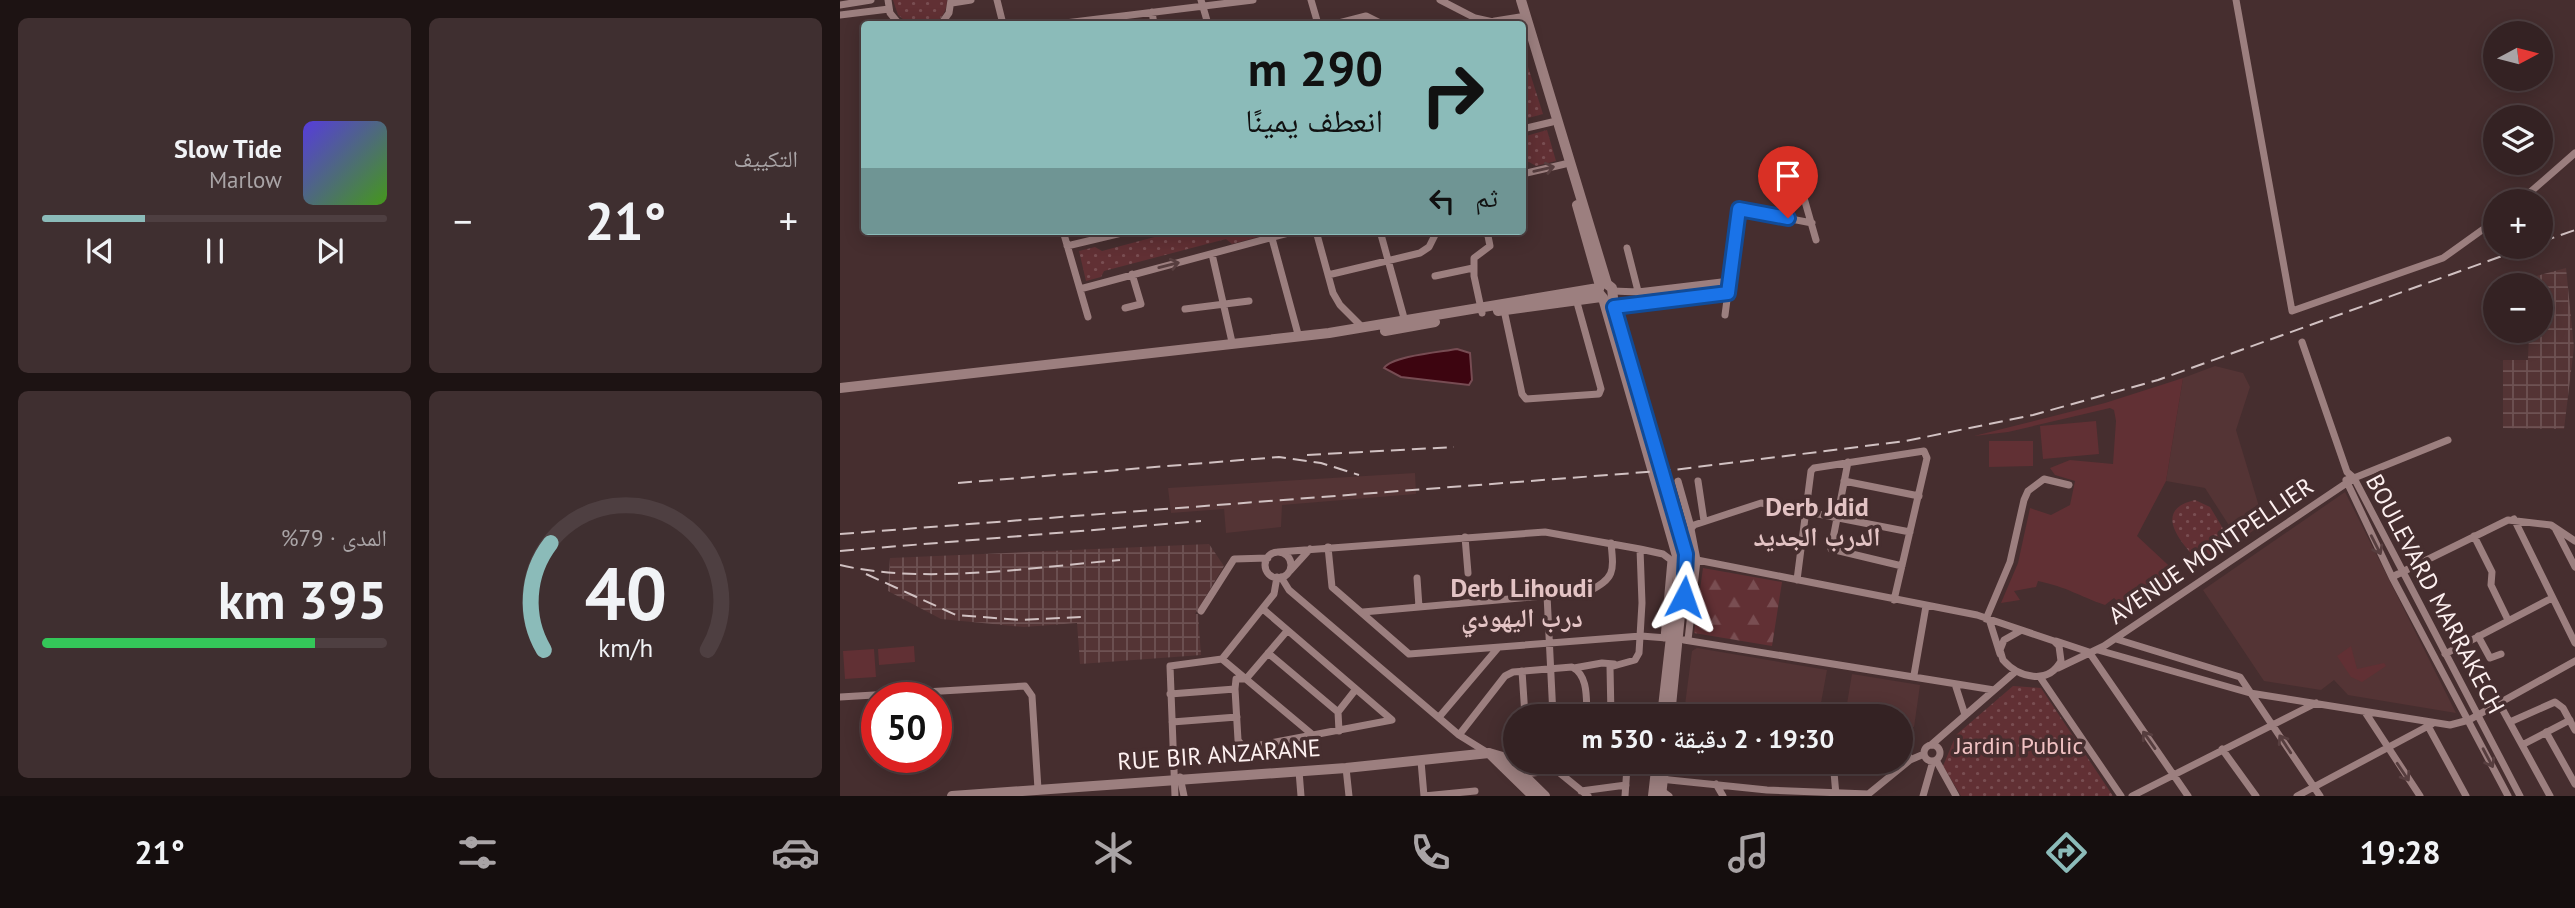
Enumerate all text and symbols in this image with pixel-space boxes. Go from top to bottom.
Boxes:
north arrow [2483,21,2553,91]
map controls [2483,21,2553,343]
text: 290 m [1248,36,1383,100]
icon: right [1407,49,1498,140]
text: انعطف يمينًا [1245,99,1383,141]
button: layers [2483,105,2553,175]
text: Slow Tide [174,132,282,165]
text: التكييف [733,144,798,173]
pin [1758,146,1818,218]
icon: arrive [1769,157,1807,195]
one-way arrow [1532,162,1555,175]
text: Marlow [209,165,282,194]
text: ثم [1475,181,1498,214]
icon: left [1423,182,1461,220]
text: 21° [585,187,666,254]
button: + [2483,189,2553,259]
text: − [453,196,472,245]
text: + [779,196,798,245]
icon: previous [81,232,119,270]
icon: pause [196,232,234,270]
icon: next [311,232,349,270]
one-way arrow [1158,257,1180,270]
button: − [2483,273,2553,343]
street label: BOULEVARD MARRAKECH [2359,469,2512,719]
street label: AVENUE MONTPELLIER [2102,470,2319,631]
district label: Derb Jdid الدرب الجديد [1753,490,1881,553]
text: المدى · 79% [281,523,387,552]
one-way arrow [2370,534,2384,555]
text: 40 [584,547,667,641]
position arrow [1647,560,1721,634]
text: 395 km [218,566,387,633]
district label: Derb Lihoudi درب اليهودي [1450,571,1594,638]
text: km/h [598,632,653,664]
speed limit sign: 50 [861,682,952,773]
text: 19:30 · 2 دقيقة · 530 m [1582,722,1834,755]
park label: Jardin Public [1954,730,2084,761]
one-way arrow [2142,731,2156,750]
street label: RUE BIR ANZARANE [1116,732,1322,777]
one-way arrow [2278,735,2292,755]
one-way arrow [2482,747,2496,768]
one-way arrow [2396,762,2411,781]
icon: filters [453,828,502,877]
icon: car [771,828,820,877]
icon: climate [1089,828,1138,877]
icon: phone [1406,828,1455,877]
icon: music [1724,828,1773,877]
icon: directions [2042,828,2091,877]
text: 21° [134,831,185,873]
text: 19:28 [2359,831,2441,873]

